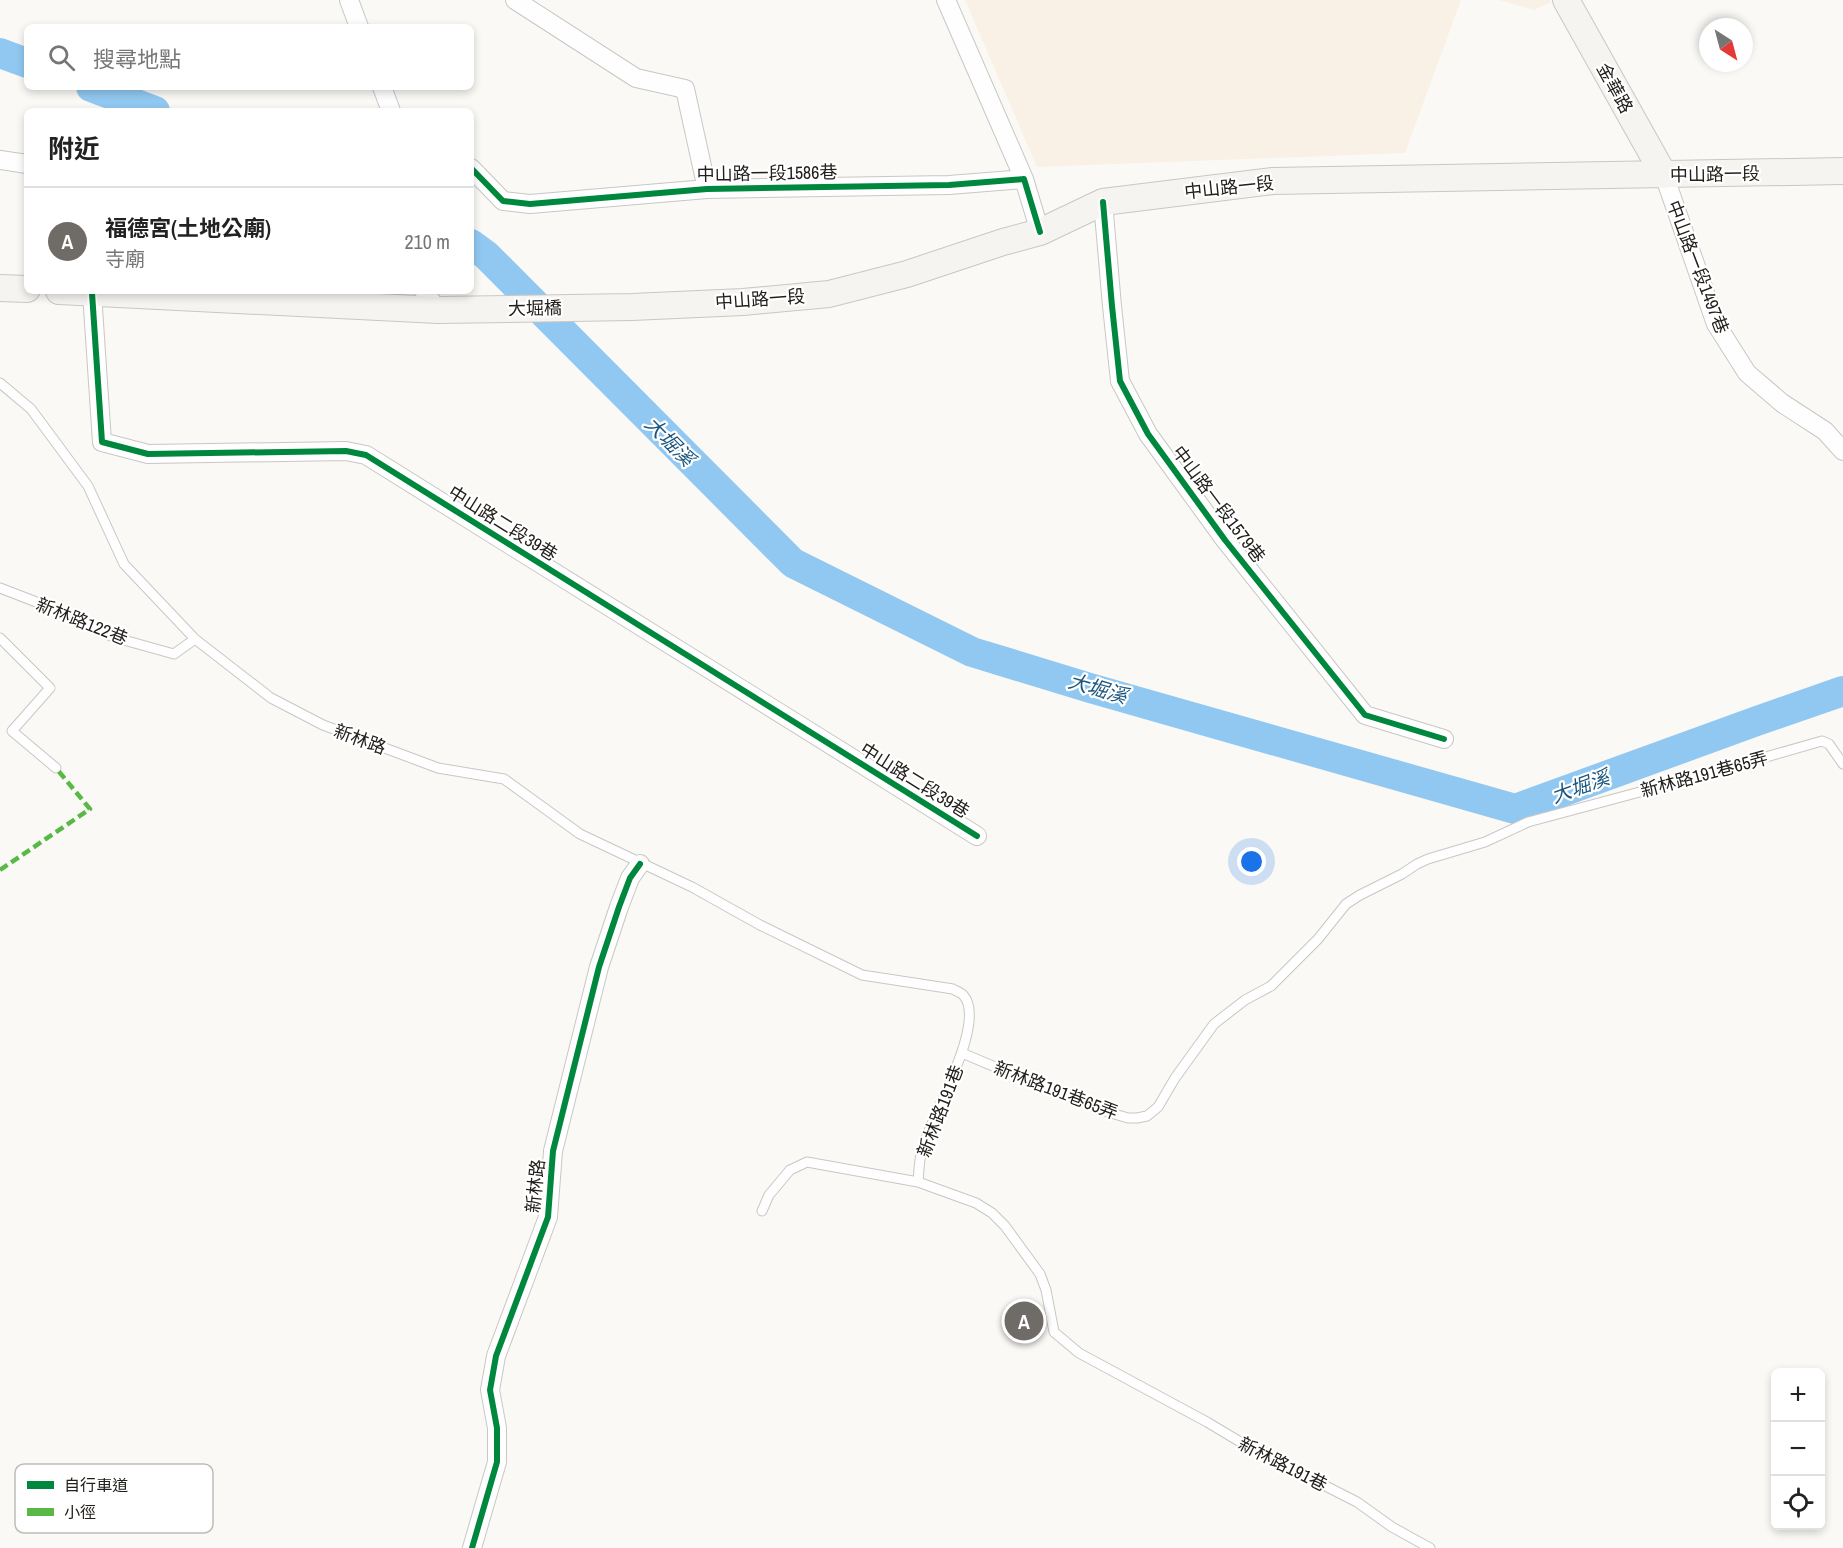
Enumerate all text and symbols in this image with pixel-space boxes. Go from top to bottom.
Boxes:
north arrow [1699,18,1753,72]
search box [24,24,474,90]
icon: search [45,41,78,74]
text: 搜尋地點 [93,44,181,74]
street label: 金華路 [1591,58,1639,118]
text: 附近 [48,131,100,166]
street label: 中山路一段1586巷 [696,159,838,187]
street label: 中山路一段 [1670,161,1760,187]
street label: 中山路一段 [1183,170,1275,204]
street label: 中山路一段1497巷 [1661,197,1735,337]
text: 福德宮(土地公廟) [105,213,271,243]
text: A [62,228,73,255]
text: 210 m [404,228,450,255]
text: 寺廟 [105,245,145,272]
street label: 中山路一段 [714,283,806,315]
street label: 大堀橋 [508,295,562,321]
water label: 大堀溪 [639,410,703,474]
street label: 中山路一段1579巷 [1167,440,1271,568]
street label: 中山路二段39巷 [444,479,562,567]
street label: 新林路122巷 [33,591,131,651]
water label: 大堀溪 [1065,667,1133,710]
street label: 新林路 [330,718,390,760]
street label: 中山路二段39巷 [856,736,974,824]
street label: 新林路191巷65弄 [1637,745,1771,803]
water label: 大堀溪 [1547,762,1616,809]
your location [1237,847,1266,876]
street label: 新林路191巷65弄 [990,1055,1122,1125]
street label: 新林路191巷 [911,1061,969,1161]
street label: 新林路 [520,1158,550,1214]
pin: A [1004,1298,1044,1344]
map controls [1771,1368,1825,1530]
button: + [1771,1368,1825,1422]
button: − [1771,1422,1825,1476]
street label: 新林路191巷 [1234,1431,1332,1497]
legend [15,1464,213,1533]
text: 自行車道 [64,1474,128,1496]
button: locate [1771,1476,1825,1530]
text: 小徑 [64,1501,96,1523]

